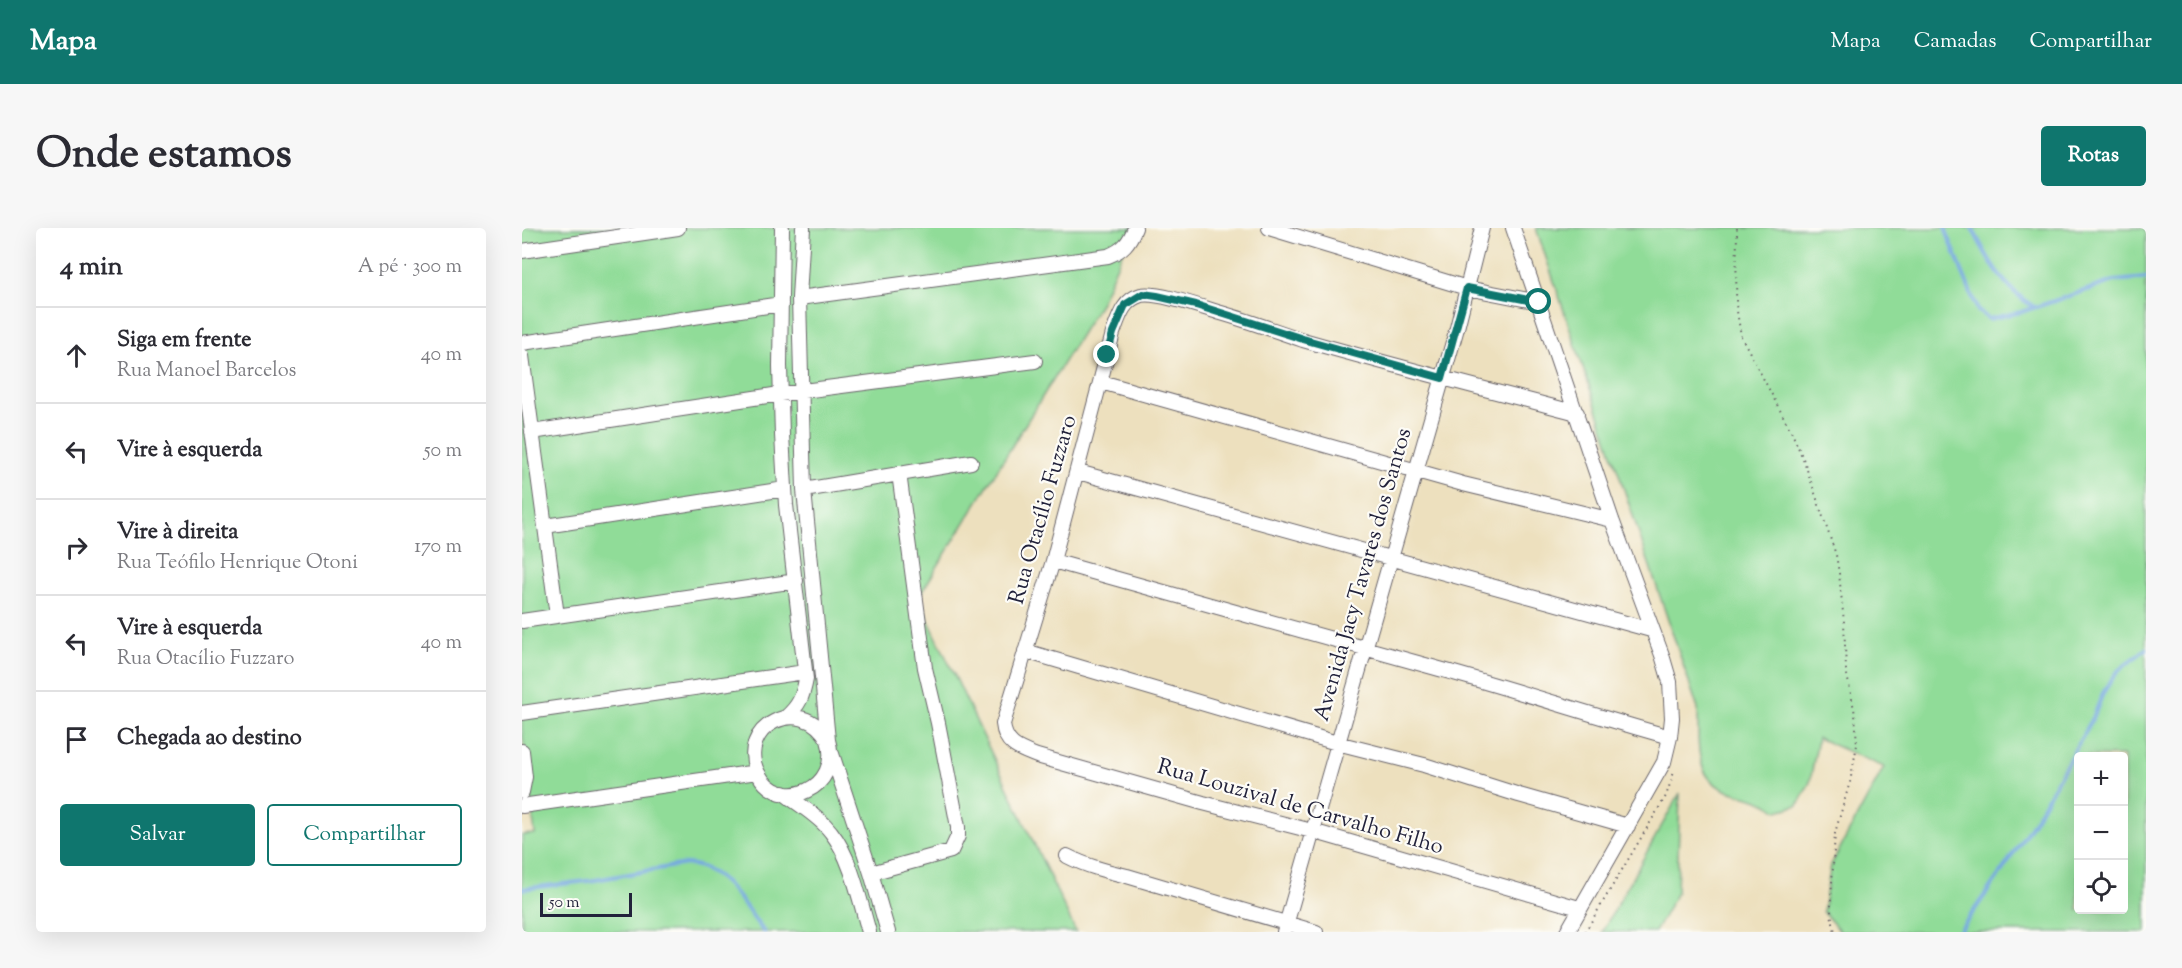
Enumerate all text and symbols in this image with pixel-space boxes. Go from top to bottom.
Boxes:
text: Mapa [30,22,97,62]
text: Mapa [1831,27,1881,57]
text: Camadas [1914,27,1997,57]
text: Compartilhar [2030,27,2152,57]
text: Onde estamos [36,126,292,186]
button: Rotas [2041,126,2146,186]
text: 4 min [60,249,123,286]
text: A pé · 300 m [358,253,462,282]
route start [1525,288,1551,314]
text: Siga em frente [117,325,252,357]
icon: ahead [60,339,93,372]
text: 40 m [421,341,462,370]
route end [1093,341,1119,367]
text: Rua Manoel Barcelos [117,357,296,386]
street label: Rua Otacílio Fuzzaro [1002,412,1086,608]
street label: Avenida Jacy Tavares dos Santos [1307,425,1421,725]
icon: left [60,435,93,468]
text: Vire à esquerda [117,435,262,467]
text: 50 m [424,437,462,466]
text: Vire à direita [117,517,239,549]
icon: right [60,531,93,564]
text: 170 m [414,533,462,562]
text: Rua Teófilo Henrique Otoni [117,549,358,578]
text: Vire à esquerda [117,613,262,645]
icon: left [60,627,93,660]
text: 40 m [421,629,462,658]
text: Rua Otacílio Fuzzaro [117,645,295,674]
icon: arrive [60,723,93,756]
text: Chegada ao destino [117,723,302,755]
street label: Rua Louzival de Carvalho Filho [1153,752,1447,864]
map controls [2074,752,2128,914]
button: + [2074,752,2128,806]
button: Salvar [60,804,255,866]
button: Compartilhar [267,804,462,866]
button: − [2074,806,2128,860]
button: locate [2074,860,2128,914]
scale bar [540,890,632,918]
text: 50 m [549,892,580,915]

